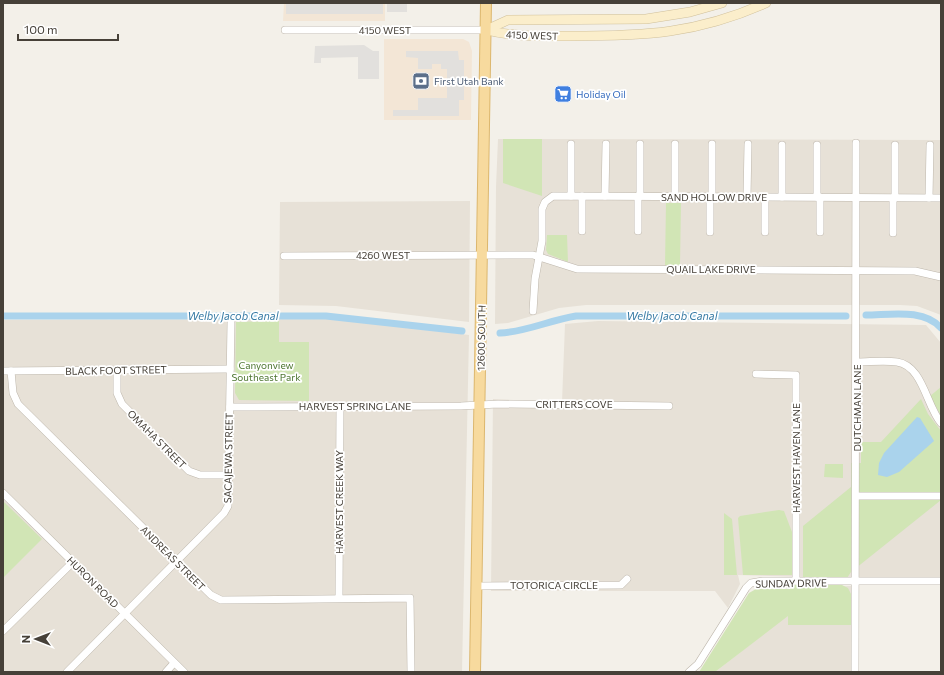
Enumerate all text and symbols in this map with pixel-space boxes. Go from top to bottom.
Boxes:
scale bar [18,16,118,42]
text: 100 m [24,22,58,36]
street label: 4150 WEST [359,24,412,36]
street label: 4150 WEST [506,28,559,42]
bank icon: First Utah Bank [411,71,431,91]
place label: First Utah Bank [434,75,504,87]
supermarket icon: Holiday Oil [553,84,573,104]
place label: Holiday Oil [576,88,626,100]
street label: SAND HOLLOW DRIVE [661,191,767,203]
street label: 4260 WEST [356,249,411,261]
street label: QUAIL LAKE DRIVE [666,263,756,275]
street label: 12600 SOUTH [474,305,488,371]
water label: Welby Jacob Canal [188,309,279,323]
water label: Welby Jacob Canal [627,309,718,323]
park label: Canyonview Southeast Park [231,359,301,383]
street label: BLACK FOOT STREET [65,363,167,377]
street label: DUTCHMAN LANE [851,364,863,452]
street label: CRITTERS COVE [535,398,613,410]
street label: HARVEST SPRING LANE [299,400,411,412]
street label: HARVEST HAVEN LANE [790,403,802,513]
street label: OMAHA STREET [125,407,189,471]
street label: SACAJEWA STREET [221,412,235,503]
street label: HARVEST CREEK WAY [333,450,345,554]
street label: ANDREAS STREET [138,523,208,593]
street label: HURON ROAD [65,554,121,610]
street label: SUNDAY DRIVE [755,576,827,590]
street label: TOTORICA CIRCLE [510,579,598,591]
north arrow [16,619,56,659]
text: N [19,635,32,643]

